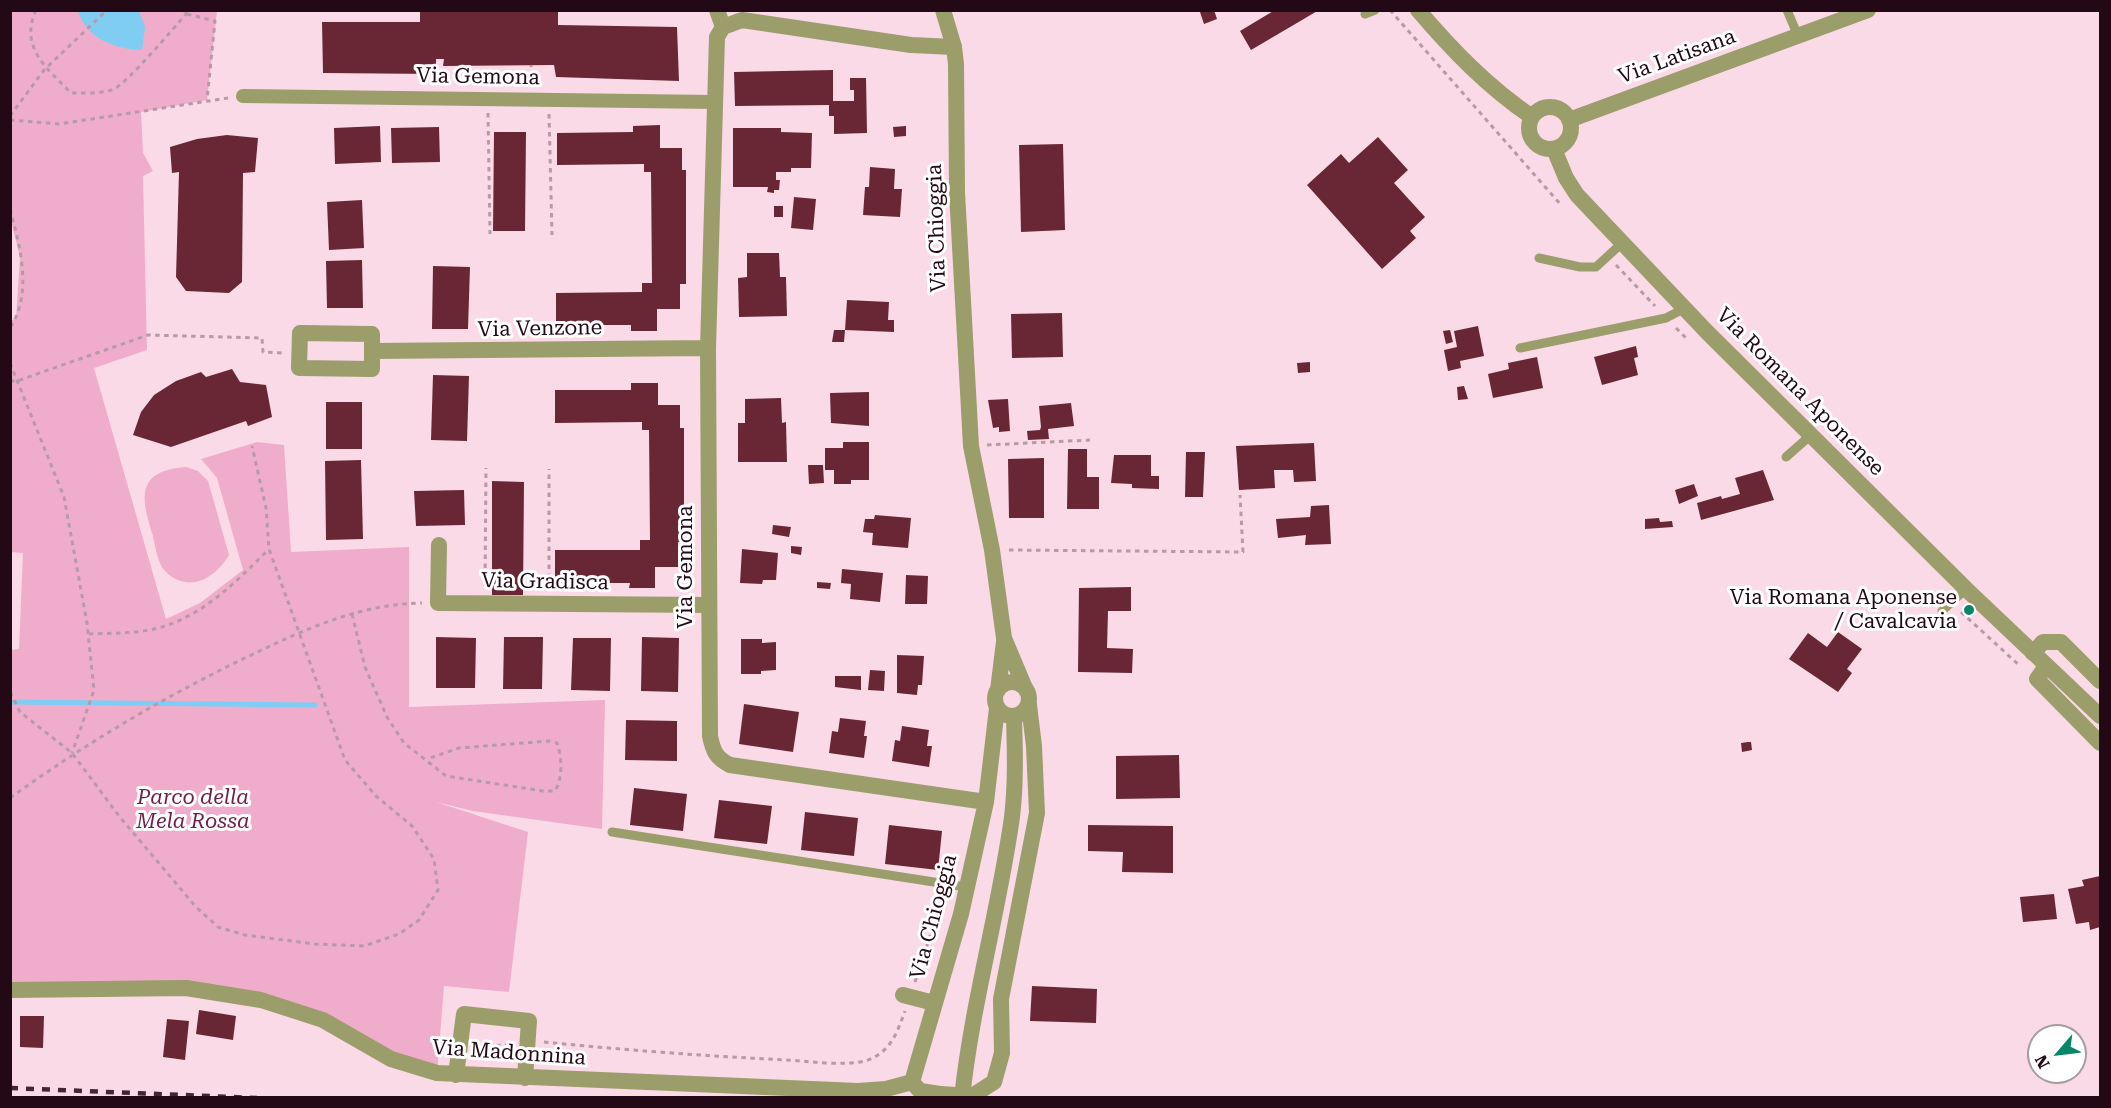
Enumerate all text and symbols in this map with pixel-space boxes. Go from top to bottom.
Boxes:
street label: Via Latisana [1615,24,1739,90]
street label: Via Gemona [416,63,540,91]
street label: Via Chioggia [922,163,952,293]
street label: Via Romana Aponense [1711,303,1889,481]
street label: Via Venzone [478,315,602,343]
street label: Via Gemona [673,505,699,629]
street label: Via Gradisca [481,568,609,596]
place label: Via Romana Aponense / Cavalcavia [1730,585,1957,635]
marker: Via Romana Aponense / Cavalcavia [1962,603,1976,617]
park label: Parco della Mela Rossa [136,785,250,835]
street label: Via Chioggia [905,852,963,982]
north arrow [2027,1024,2087,1084]
street label: Via Madonnina [431,1035,587,1071]
text: N [2031,1052,2054,1072]

